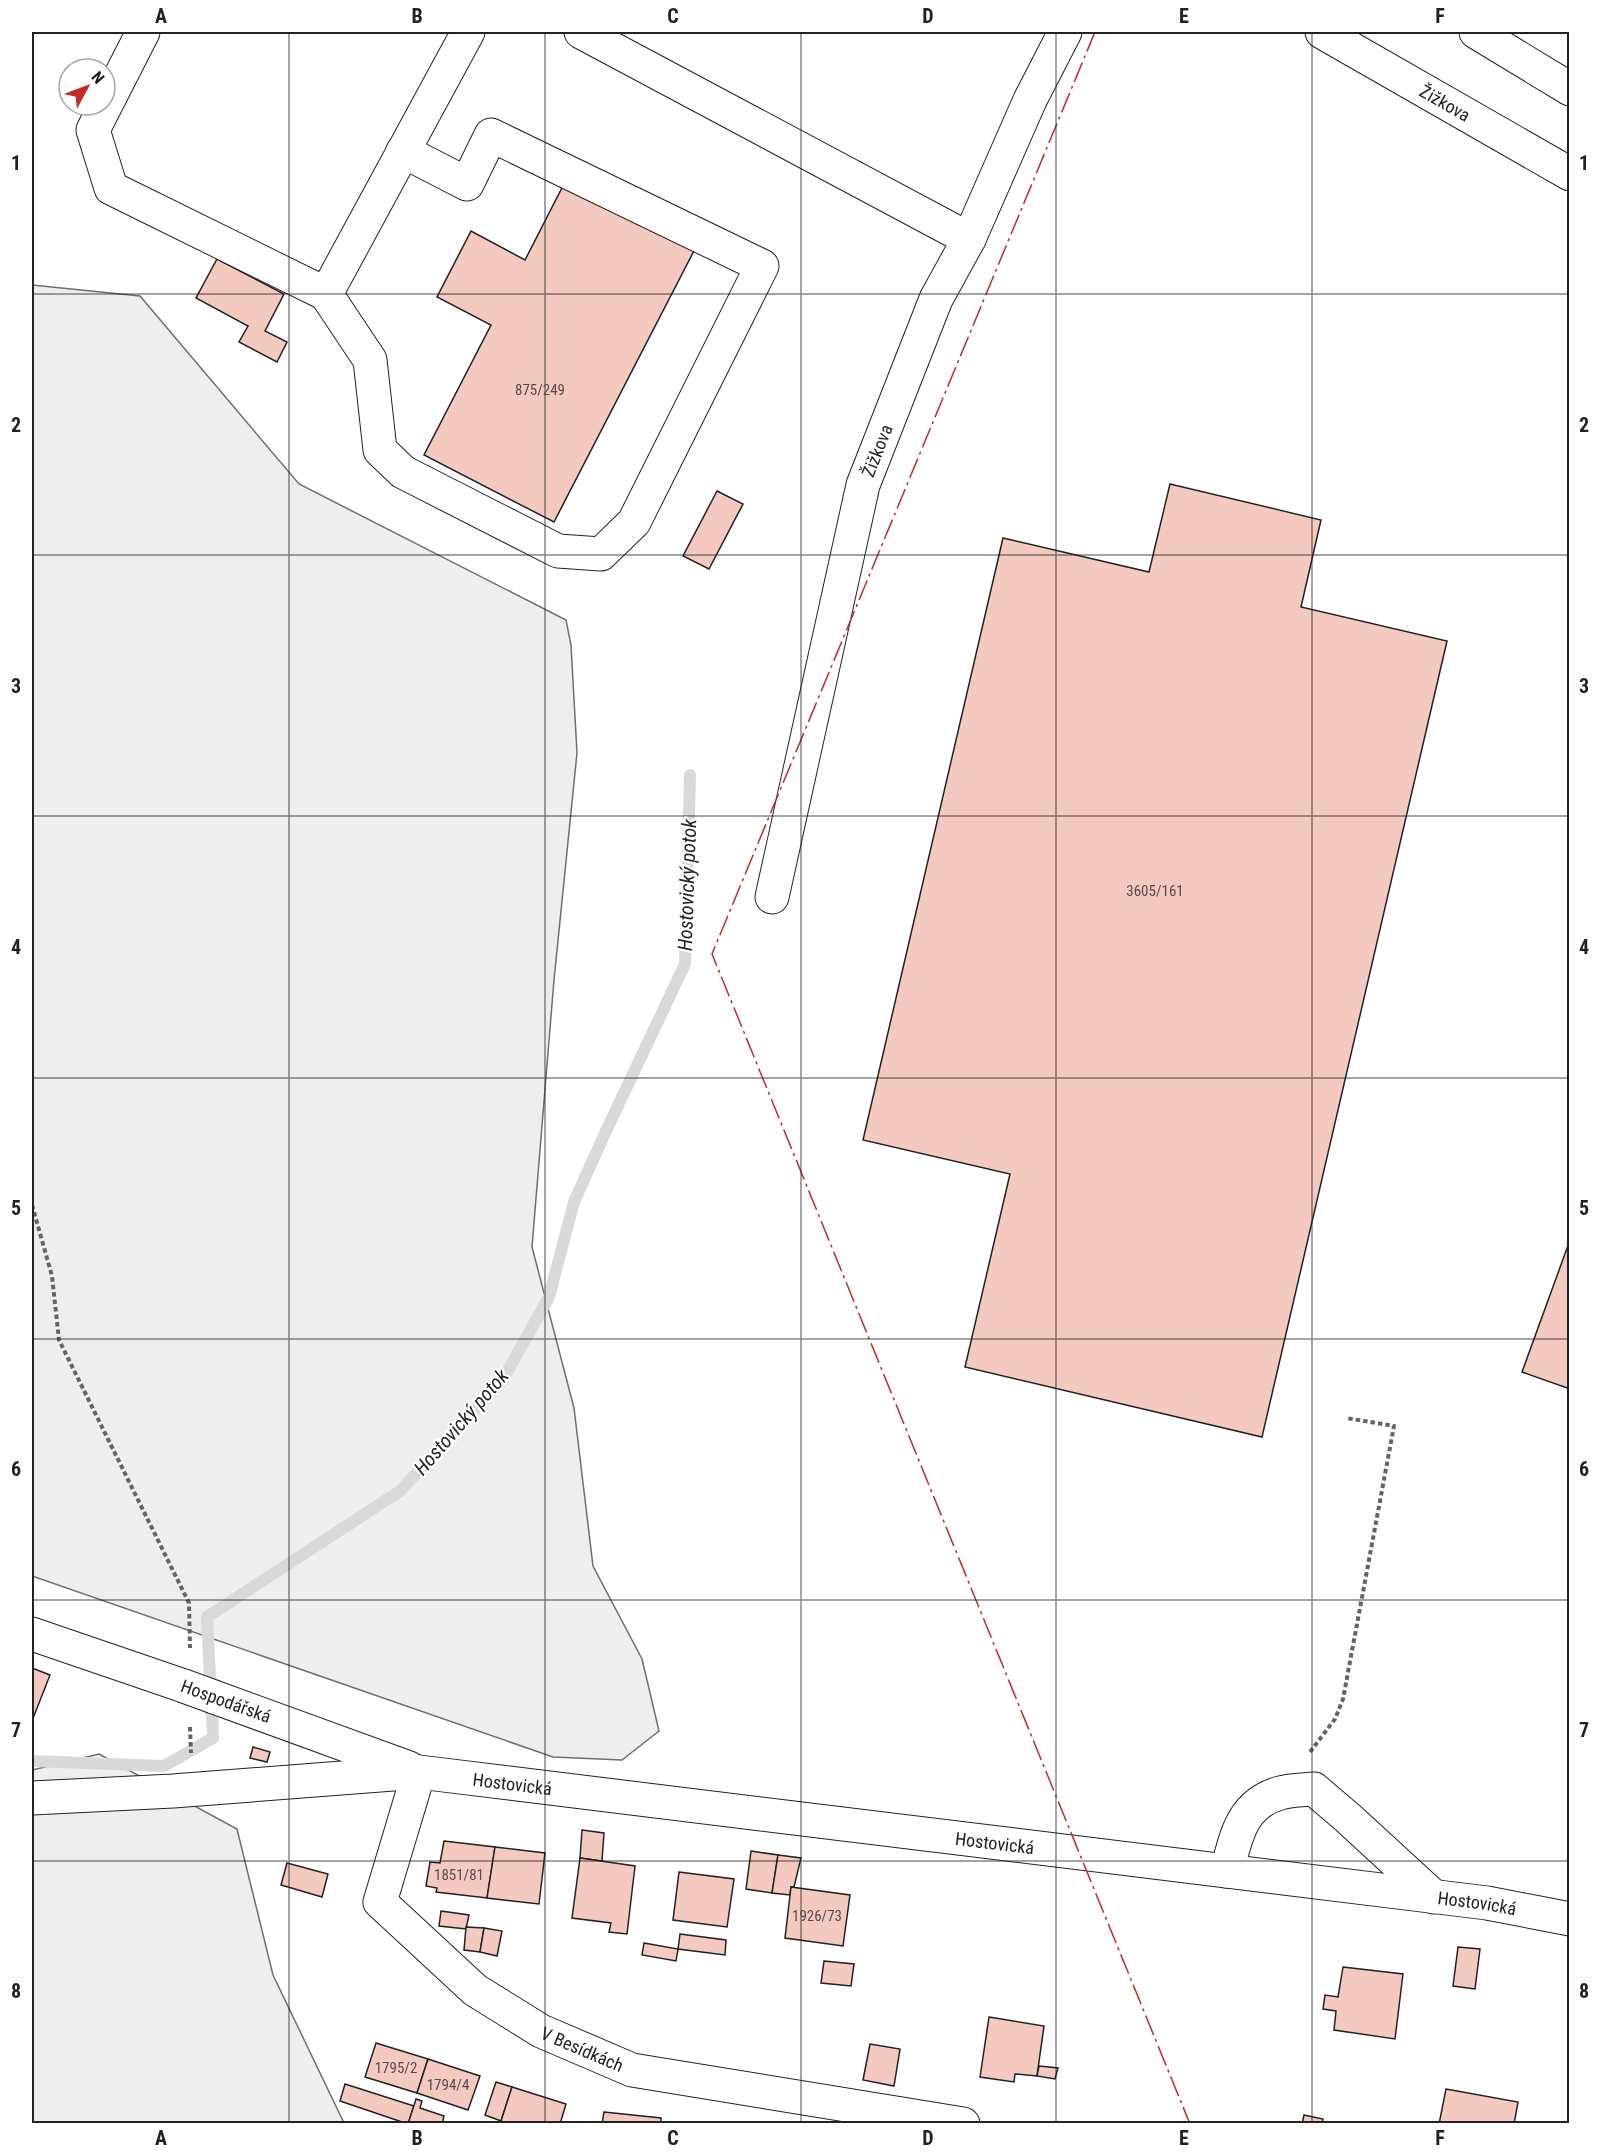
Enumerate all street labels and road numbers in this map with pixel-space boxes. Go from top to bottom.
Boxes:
street label: Žižkova [1416,80,1474,125]
street label: Žižkova [857,421,896,480]
street label: Hospodářská [178,1675,274,1727]
street label: Hostovická [472,1768,553,1799]
street label: Hostovická [954,1827,1035,1858]
street label: Hostovická [1436,1887,1518,1919]
street label: V Besídkách [538,2022,627,2076]

